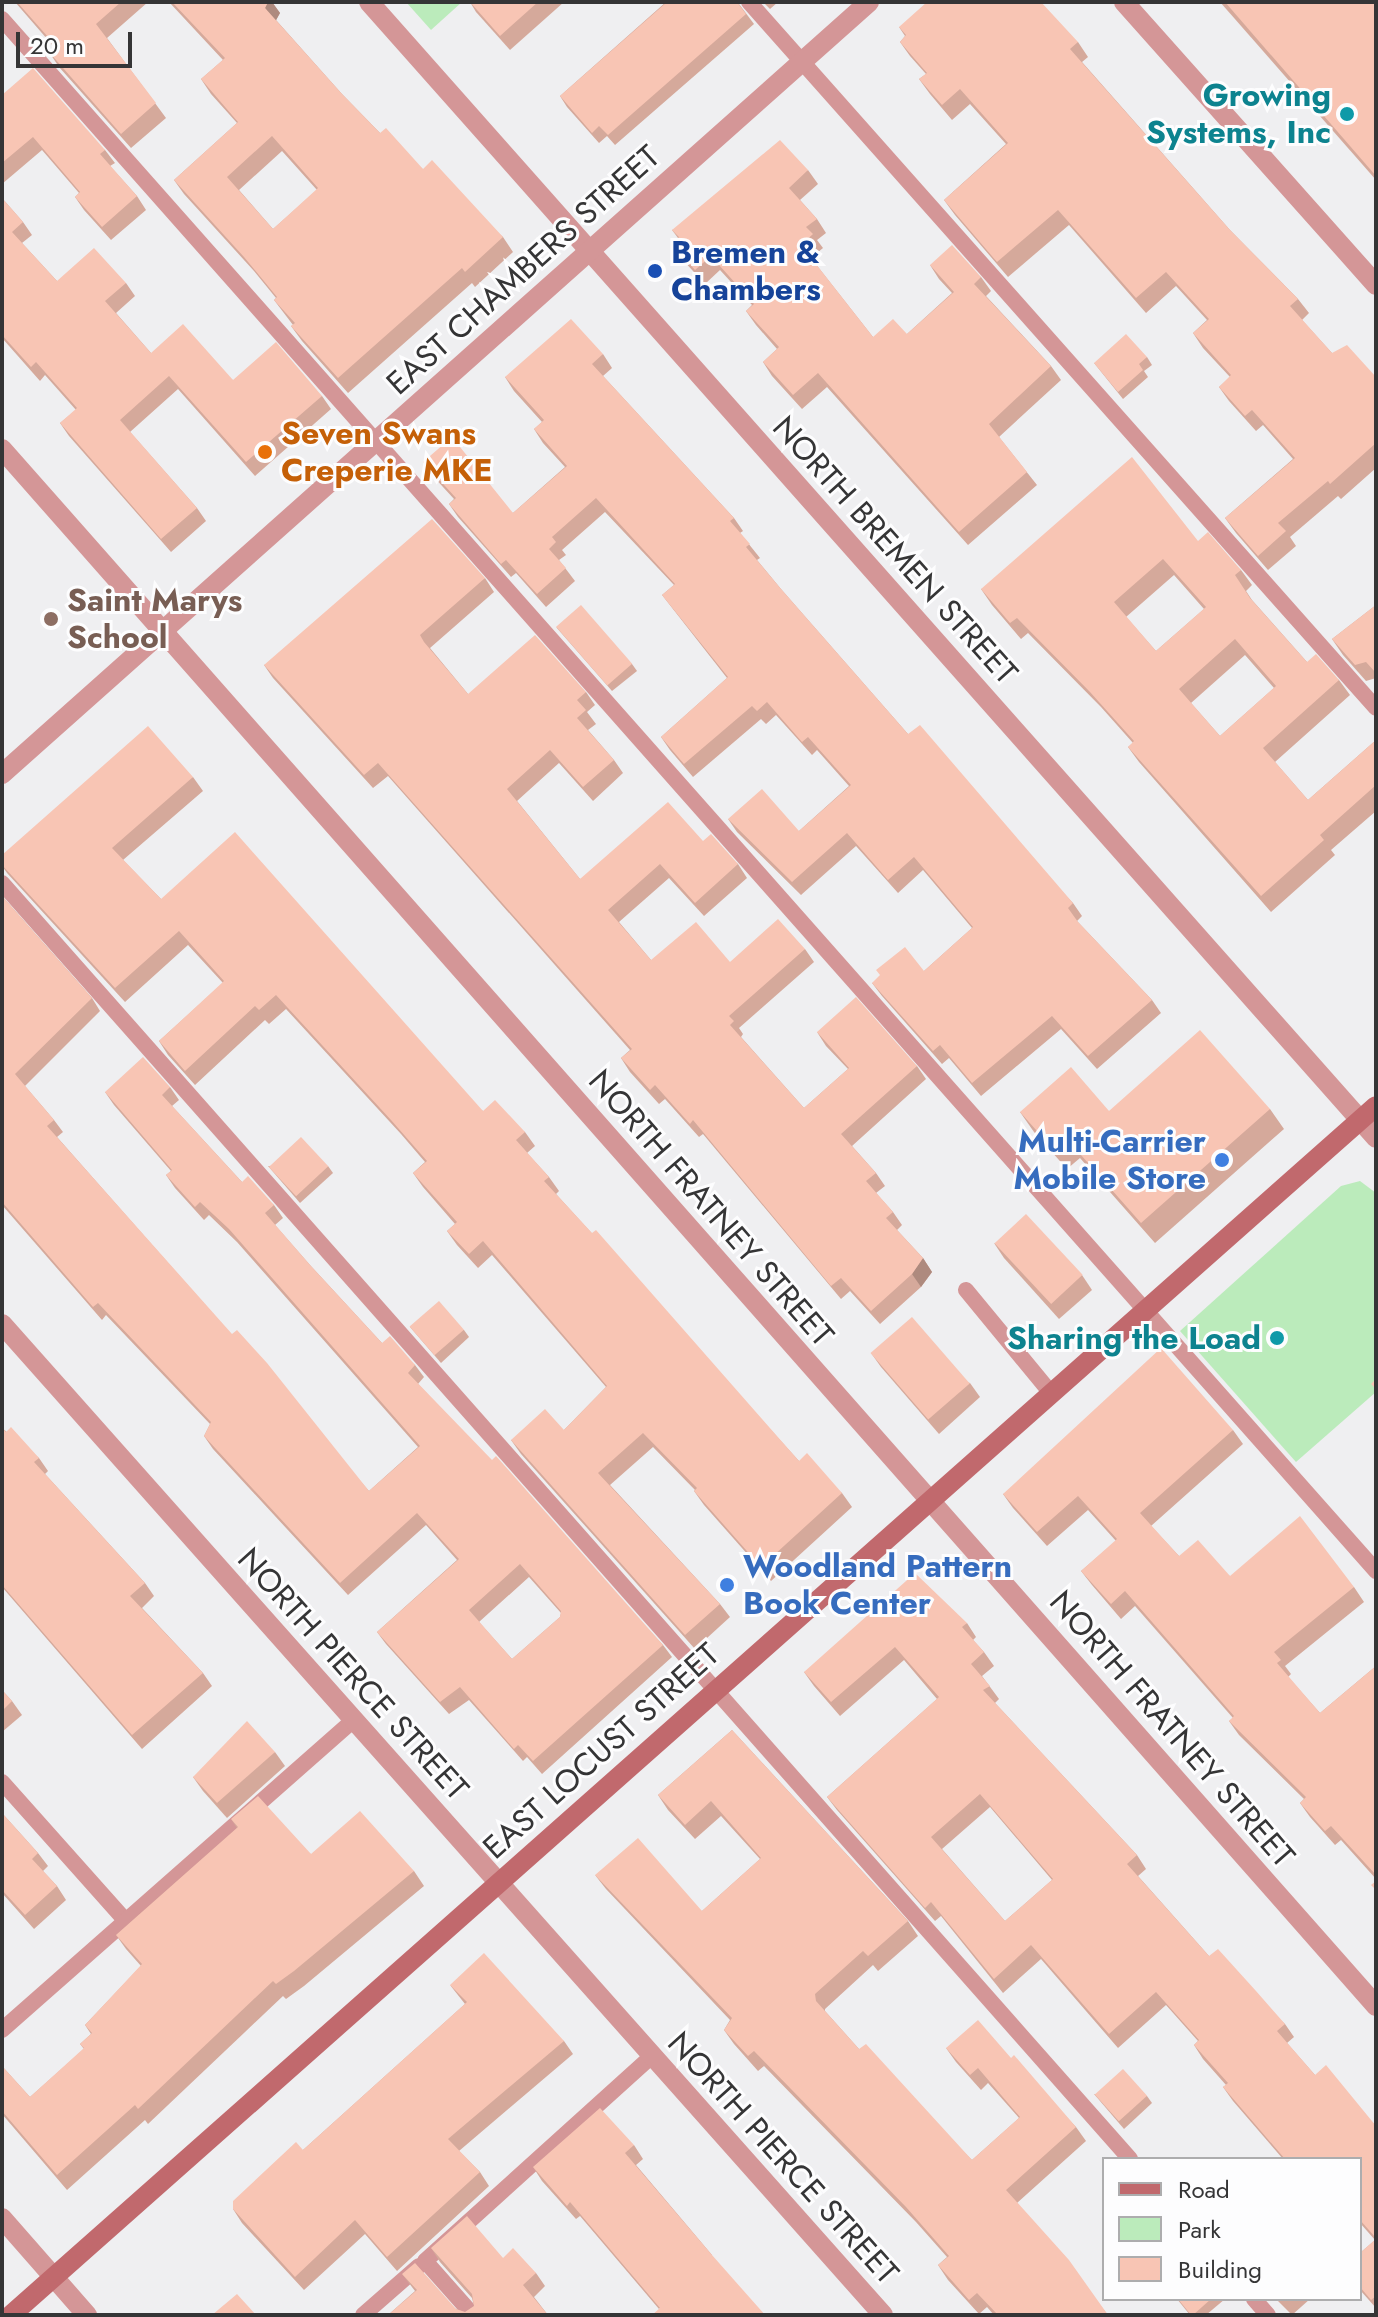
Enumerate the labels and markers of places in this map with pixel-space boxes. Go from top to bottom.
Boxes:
place label: Growing Systems, Inc [1146,77,1331,152]
marker: Growing Systems, Inc [1338,105,1356,123]
place label: Bremen & Chambers [671,234,821,309]
marker: Bremen & Chambers [646,262,664,280]
place label: Seven Swans Creperie MKE [281,415,493,490]
marker: Seven Swans Creperie MKE [256,443,274,461]
place label: Saint Marys School [67,582,242,657]
marker: Saint Marys School [42,610,60,628]
place label: Multi-Carrier Mobile Store [1013,1123,1206,1198]
marker: Multi-Carrier Mobile Store [1213,1151,1231,1169]
place label: Sharing the Load [1007,1319,1261,1357]
marker: Sharing the Load [1268,1329,1286,1347]
place label: Woodland Pattern Book Center [743,1548,1012,1623]
marker: Woodland Pattern Book Center [718,1576,736,1594]

